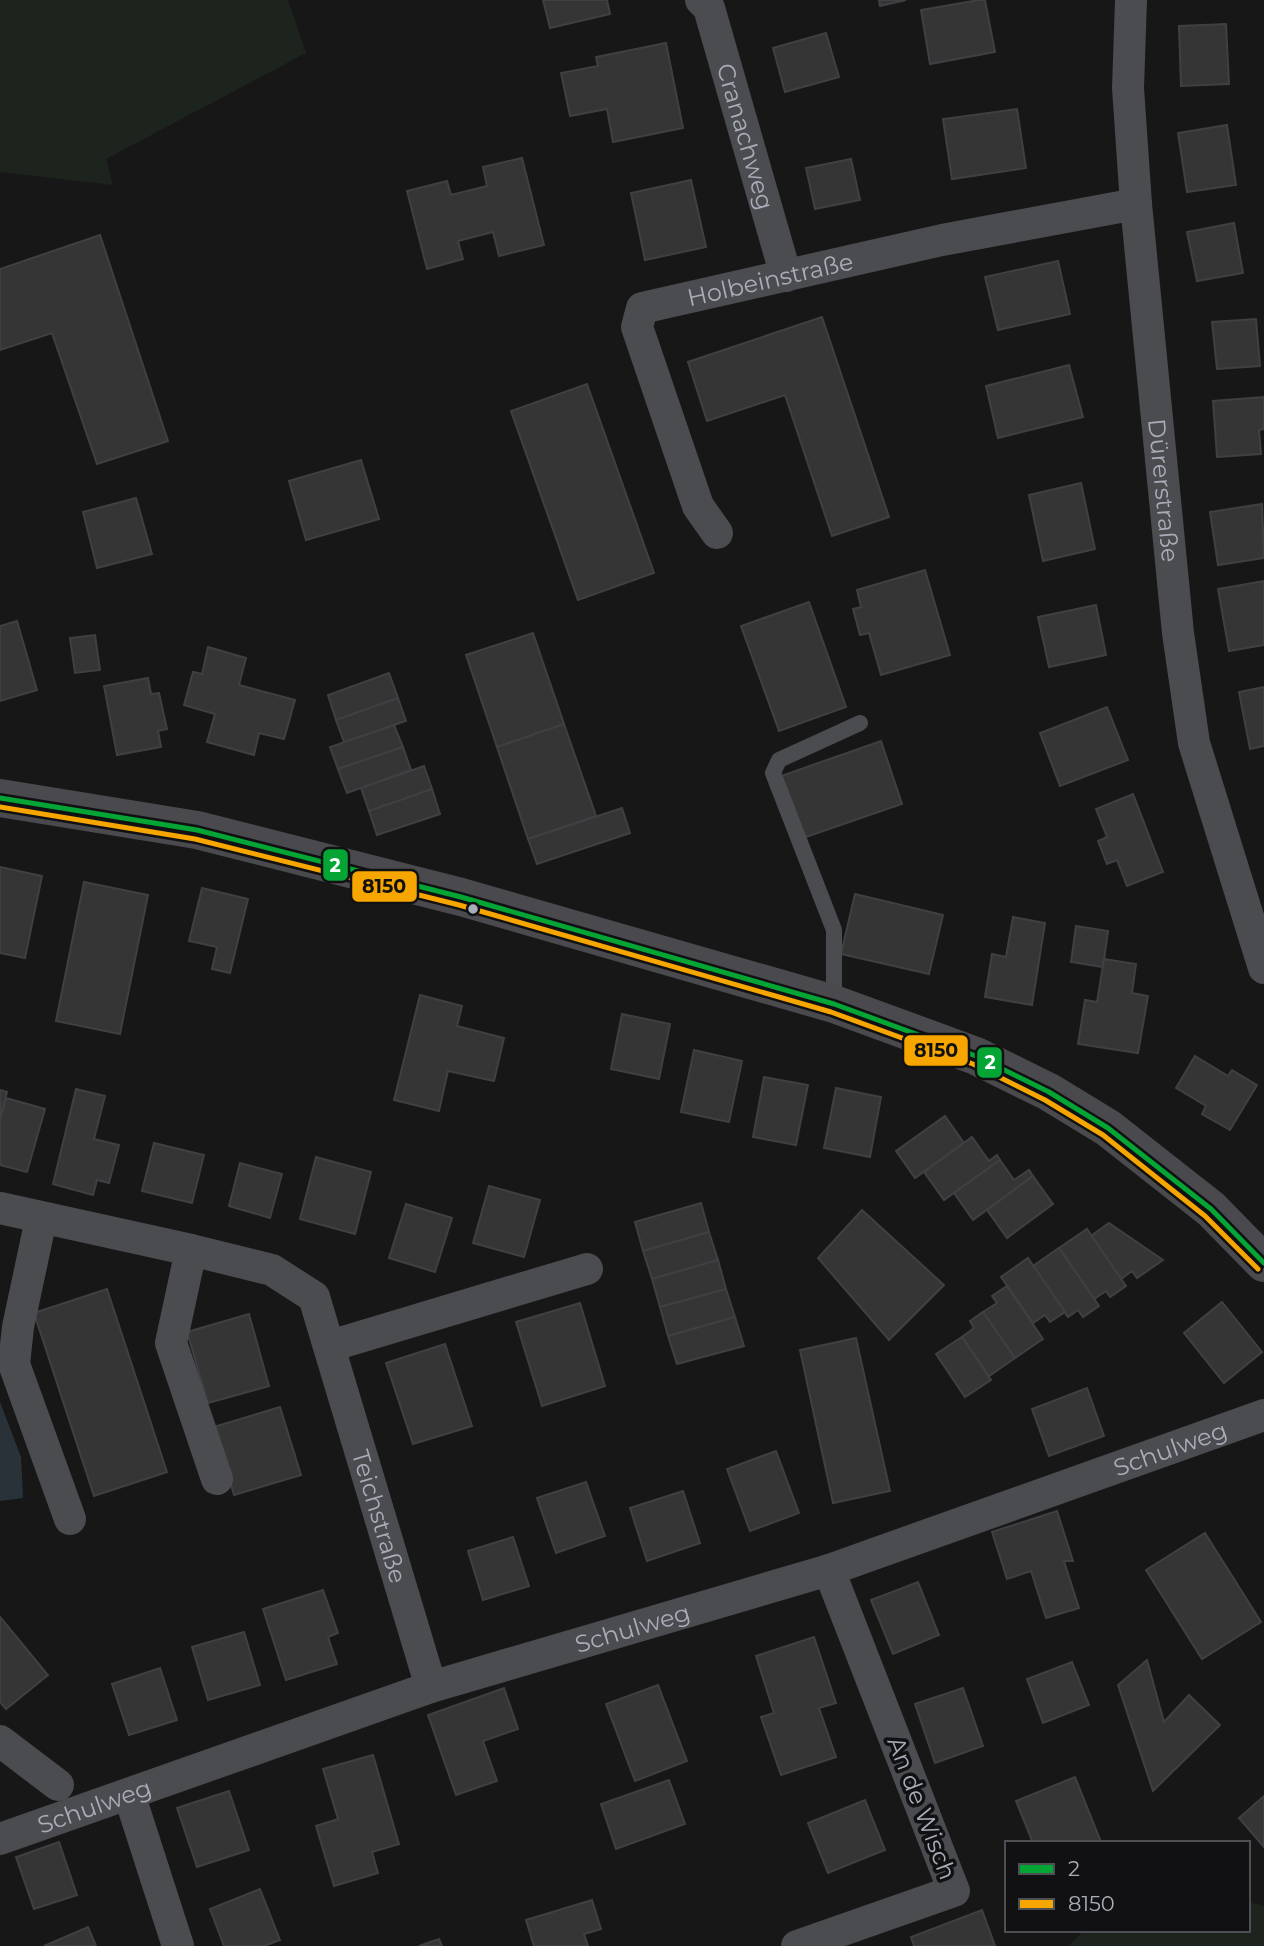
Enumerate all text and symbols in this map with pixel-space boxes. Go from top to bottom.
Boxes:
street label: Cranachweg [711,60,781,213]
street label: Holbeinstraße [684,246,856,312]
street label: Dürerstraße [1143,417,1185,563]
line badge: 2 [322,848,349,882]
text: 2 [329,854,341,877]
line badge: 8150 [351,870,418,903]
text: 8150 [362,875,406,898]
unlabelled marker [466,902,480,916]
line badge: 8150 [903,1034,969,1067]
text: 8150 [914,1039,958,1062]
line badge: 2 [976,1046,1003,1079]
text: 2 [984,1051,996,1074]
street label: Schulweg [1109,1415,1231,1482]
street label: Teichstraße [346,1446,414,1587]
street label: Schulweg [571,1597,693,1658]
street label: An de Wisch [881,1732,963,1884]
street label: Schulweg [34,1772,155,1839]
legend [1005,1841,1250,1932]
text: 2 [1068,1856,1080,1881]
text: 8150 [1068,1891,1115,1916]

